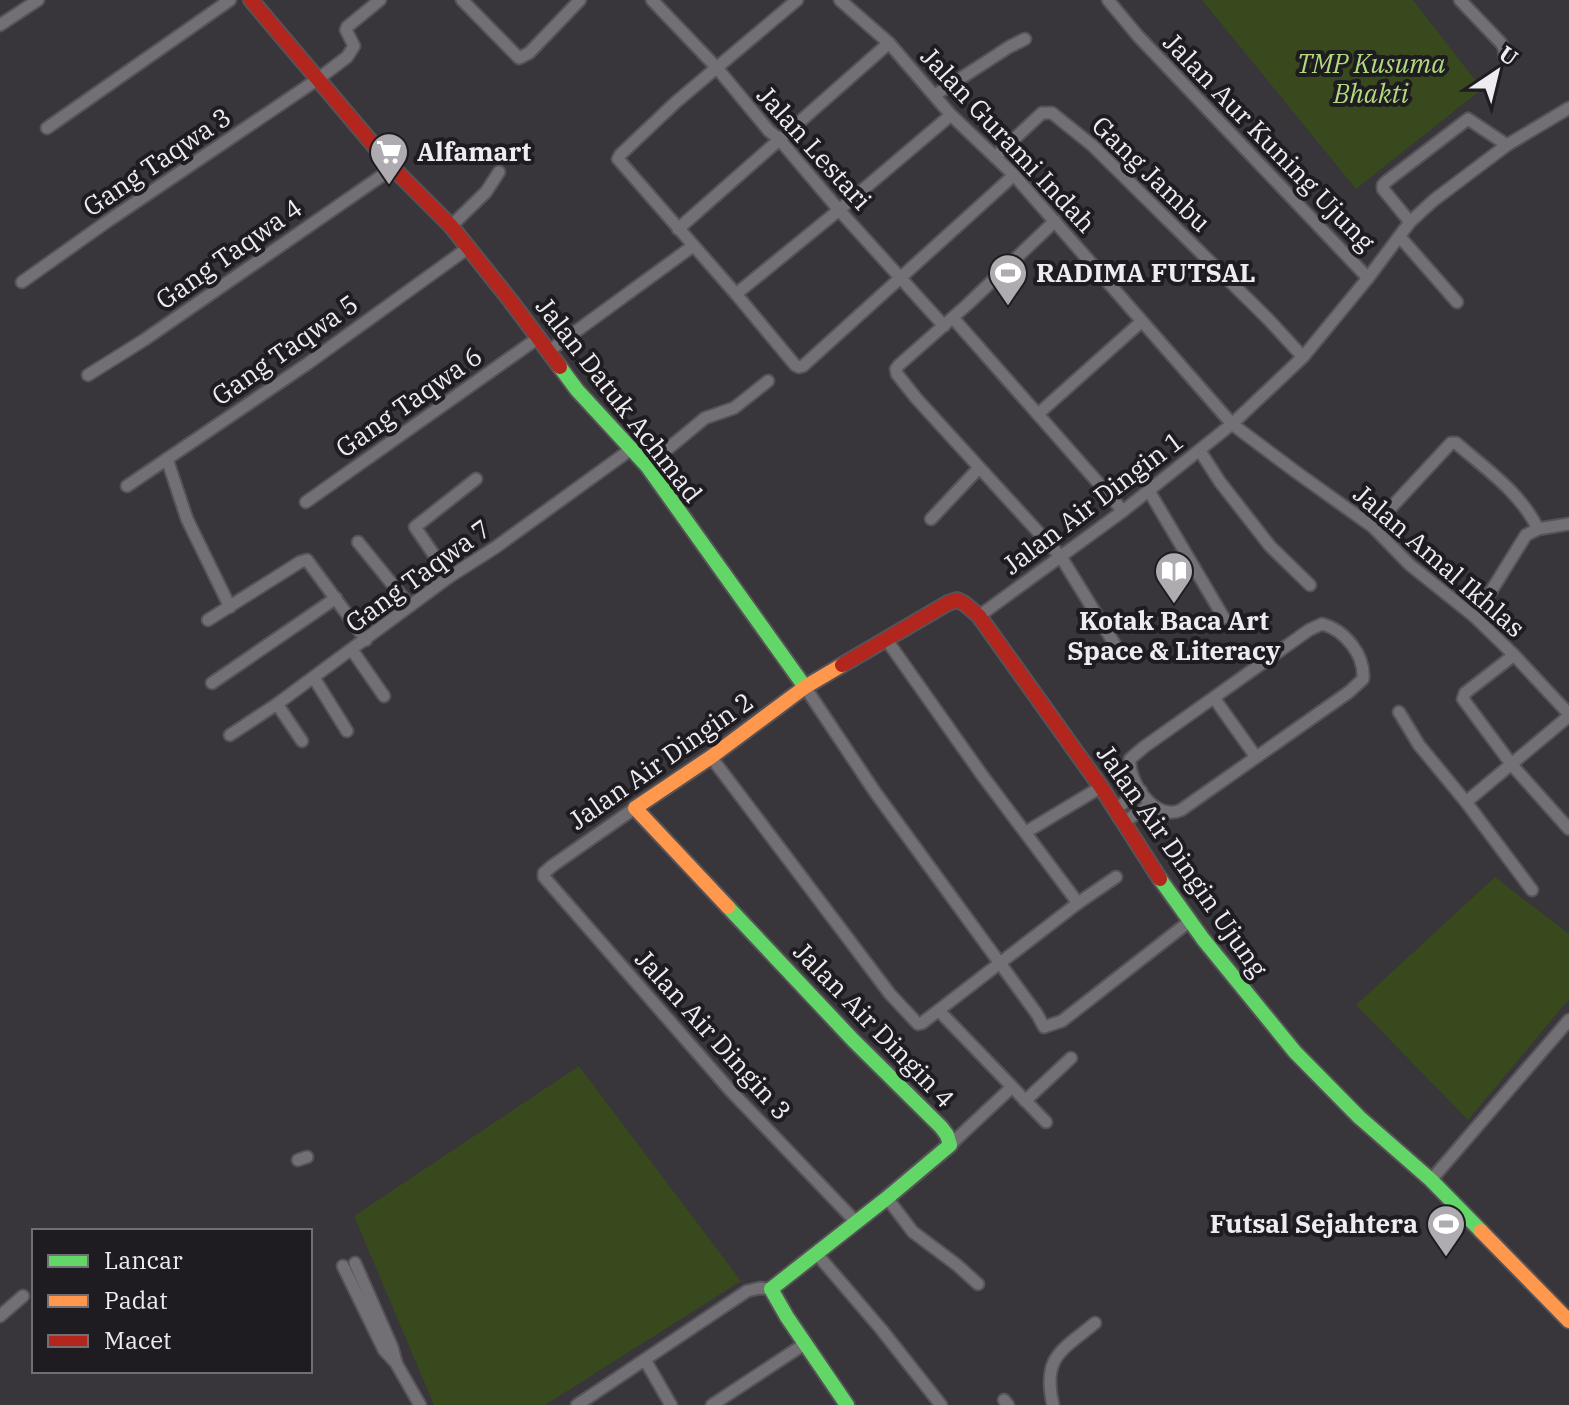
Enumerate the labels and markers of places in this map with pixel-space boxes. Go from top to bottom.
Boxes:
supermarket icon: Alfamart [368,131,410,186]
place label: Alfamart [417,134,532,168]
sports icon: RADIMA FUTSAL [987,252,1029,307]
place label: RADIMA FUTSAL [1036,255,1256,289]
library icon: Kotak Baca Art Space & Literacy [1153,550,1195,605]
place label: Kotak Baca Art Space & Literacy [1067,603,1281,667]
sports icon: Futsal Sejahtera [1425,1203,1467,1258]
place label: Futsal Sejahtera [1210,1206,1418,1240]

